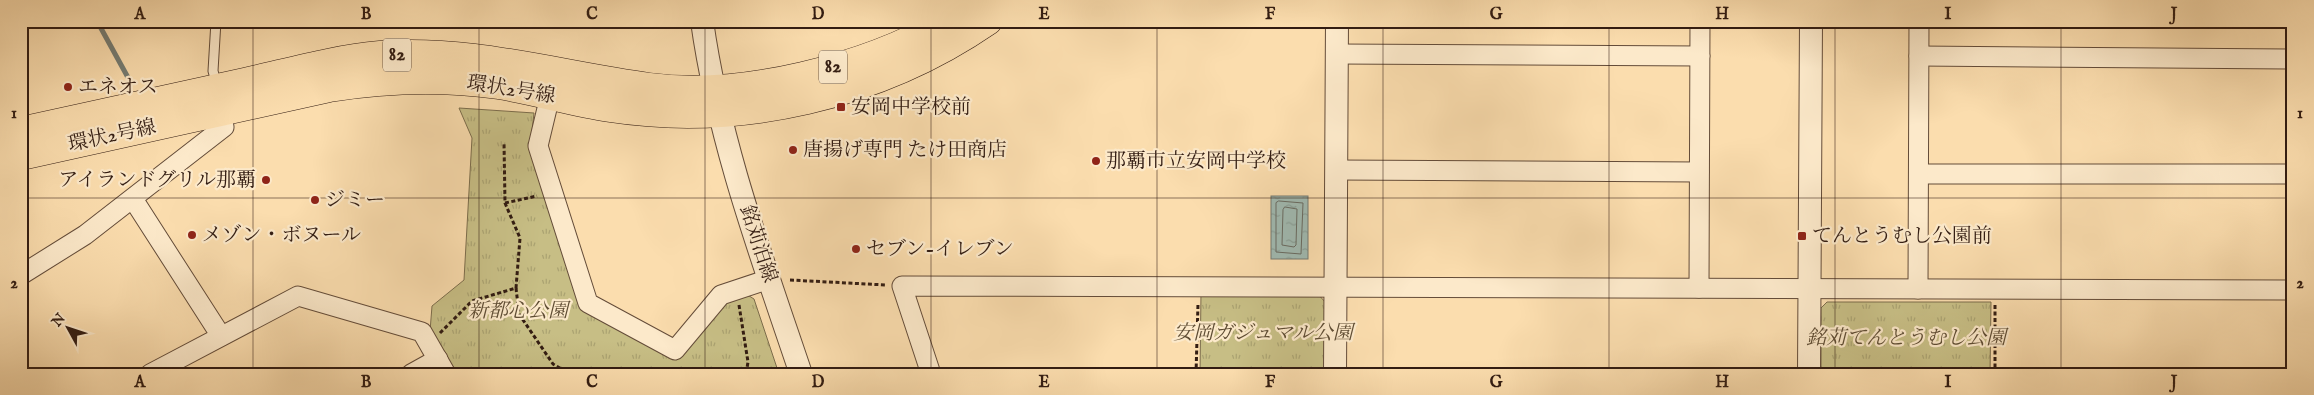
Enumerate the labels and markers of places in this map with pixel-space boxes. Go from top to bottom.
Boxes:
place label: エネオス [78,75,158,100]
marker: エネオス [62,81,74,93]
place label: 安岡中学校前 [851,95,971,120]
marker: 安岡中学校前 [835,101,847,113]
place label: 唐揚げ専門 たけ田商店 [803,138,1007,163]
marker: 唐揚げ専門 たけ田商店 [787,144,799,156]
place label: 那覇市立安岡中学校 [1106,149,1286,174]
marker: 那覇市立安岡中学校 [1090,155,1102,167]
place label: アイランドグリル那覇 [58,168,256,193]
marker: アイランドグリル那覇 [260,174,272,186]
place label: ジミー [325,188,385,213]
marker: ジミー [309,194,321,206]
place label: メゾン・ボヌール [202,223,361,248]
place label: てんとうむし公園前 [1812,224,1992,249]
marker: メゾン・ボヌール [186,229,198,241]
marker: てんとうむし公園前 [1796,230,1808,242]
place label: セブン-イレブン [866,237,1014,262]
marker: セブン-イレブン [850,243,862,255]

